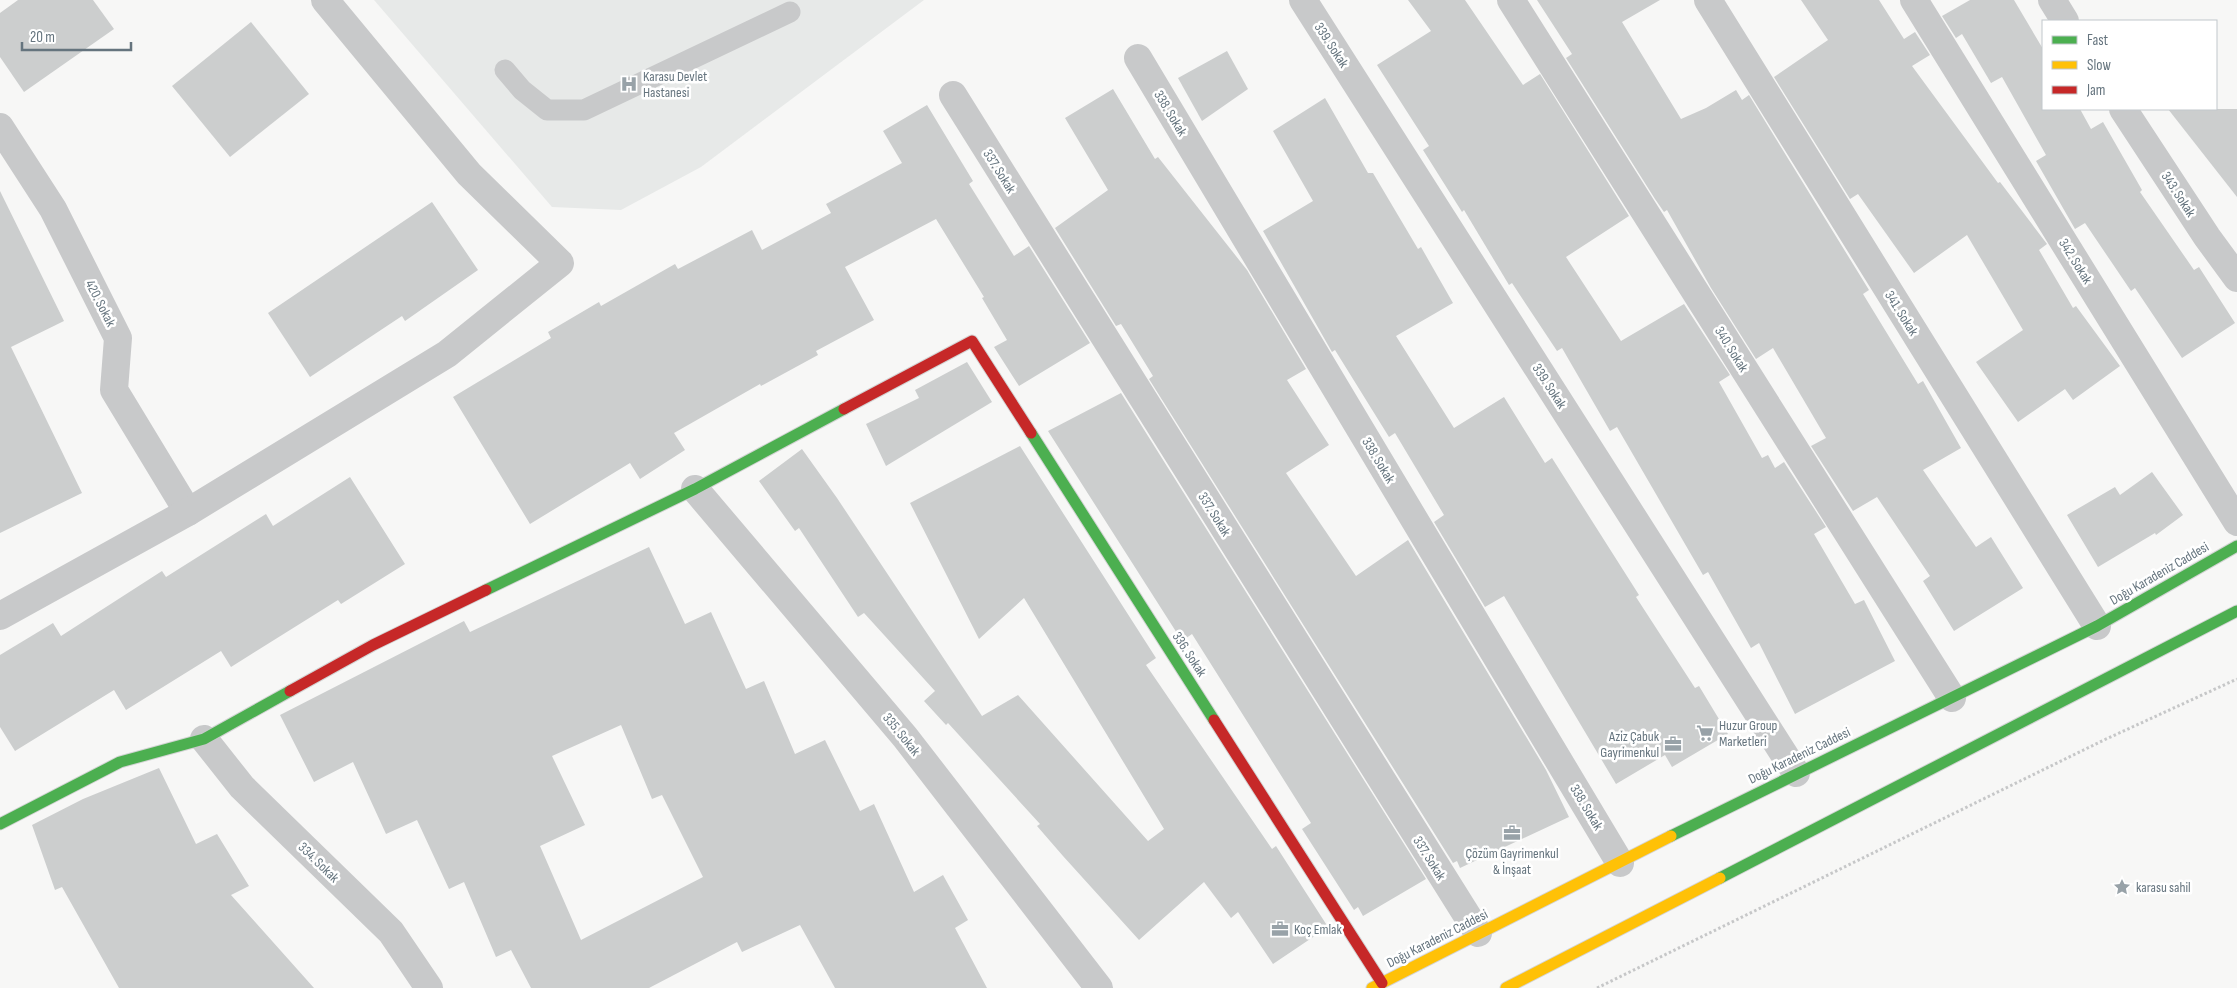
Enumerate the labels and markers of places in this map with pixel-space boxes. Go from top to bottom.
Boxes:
place label: Karasu Devlet Hastanesi [643,68,707,101]
hospital icon: Karasu Devlet Hastanesi [619,74,639,94]
place label: Huzur Group Marketleri [1719,717,1778,750]
supermarket icon: Huzur Group Marketleri [1695,723,1715,743]
place label: Aziz Çabuk Gayrimenkul [1600,728,1660,761]
office icon: Aziz Çabuk Gayrimenkul [1663,734,1683,754]
office icon: Çözüm Gayrimenkul & İnşaat [1502,823,1522,843]
place label: Çözüm Gayrimenkul & İnşaat [1465,845,1559,878]
place icon: karasu sahil [2112,877,2132,897]
place label: karasu sahil [2136,879,2191,896]
office icon: Koç Emlak [1270,919,1290,939]
place label: Koç Emlak [1294,921,1342,938]

